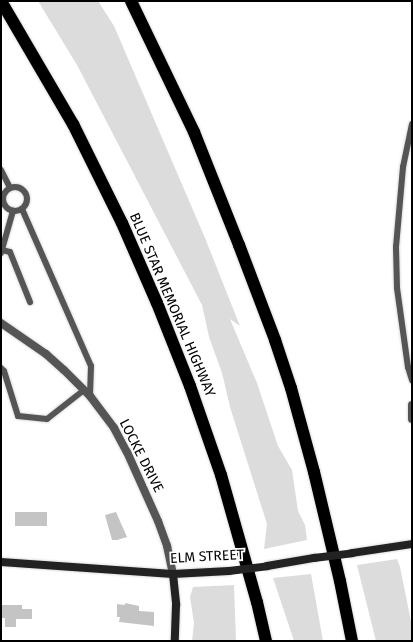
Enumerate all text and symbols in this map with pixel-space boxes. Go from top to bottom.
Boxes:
street label: BLUE STAR MEMORIAL HIGHWAY [126,210,218,400]
street label: LOCKE DRIVE [115,416,167,496]
street label: ELM STREET [170,547,244,567]

